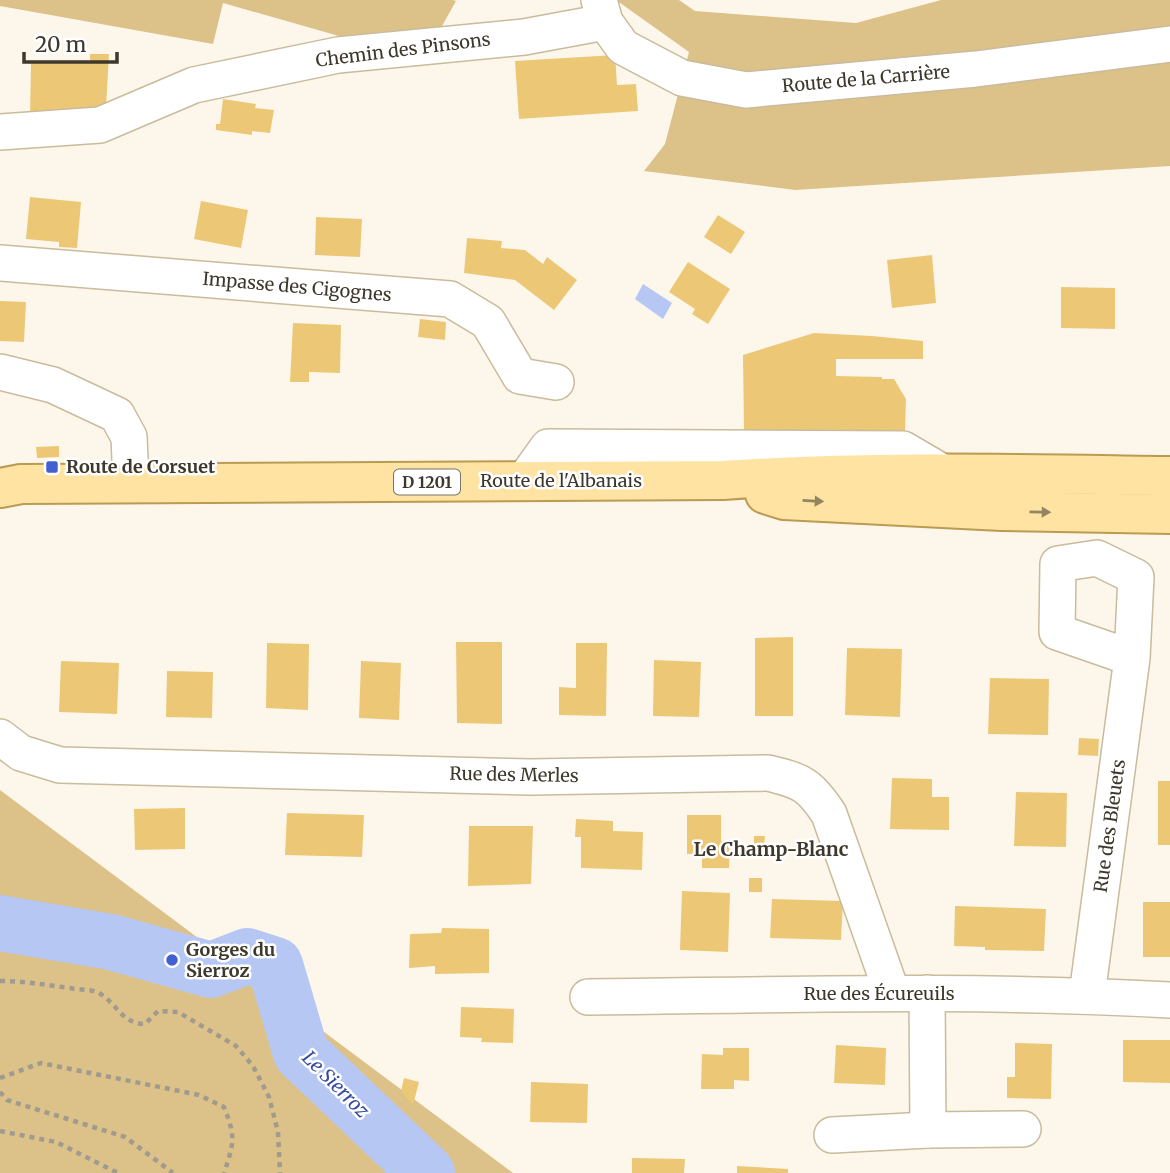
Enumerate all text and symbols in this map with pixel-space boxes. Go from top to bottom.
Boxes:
scale bar [24,21,117,65]
street label: Chemin des Pinsons [314,27,492,72]
text: 20 m [35,31,87,58]
street label: Route de la Carrière [781,60,951,97]
street label: Impasse des Cigognes [201,267,393,306]
place label: Route de Corsuet [66,455,216,478]
marker: Route de Corsuet [44,459,60,475]
street label: Route de l'Albanais [480,469,642,492]
road number: D 1201 [394,470,460,495]
one-way arrow [802,496,824,507]
one-way arrow [1029,506,1051,518]
street label: Rue des Bleuets [1089,758,1130,894]
street label: Rue des Merles [449,762,579,787]
district label: Le Champ-Blanc [694,837,849,861]
place label: Gorges du Sierroz [186,938,275,982]
marker: Gorges du Sierroz [164,952,180,968]
street label: Rue des Écureuils [803,982,955,1005]
water label: Le Sierroz [297,1045,375,1123]

